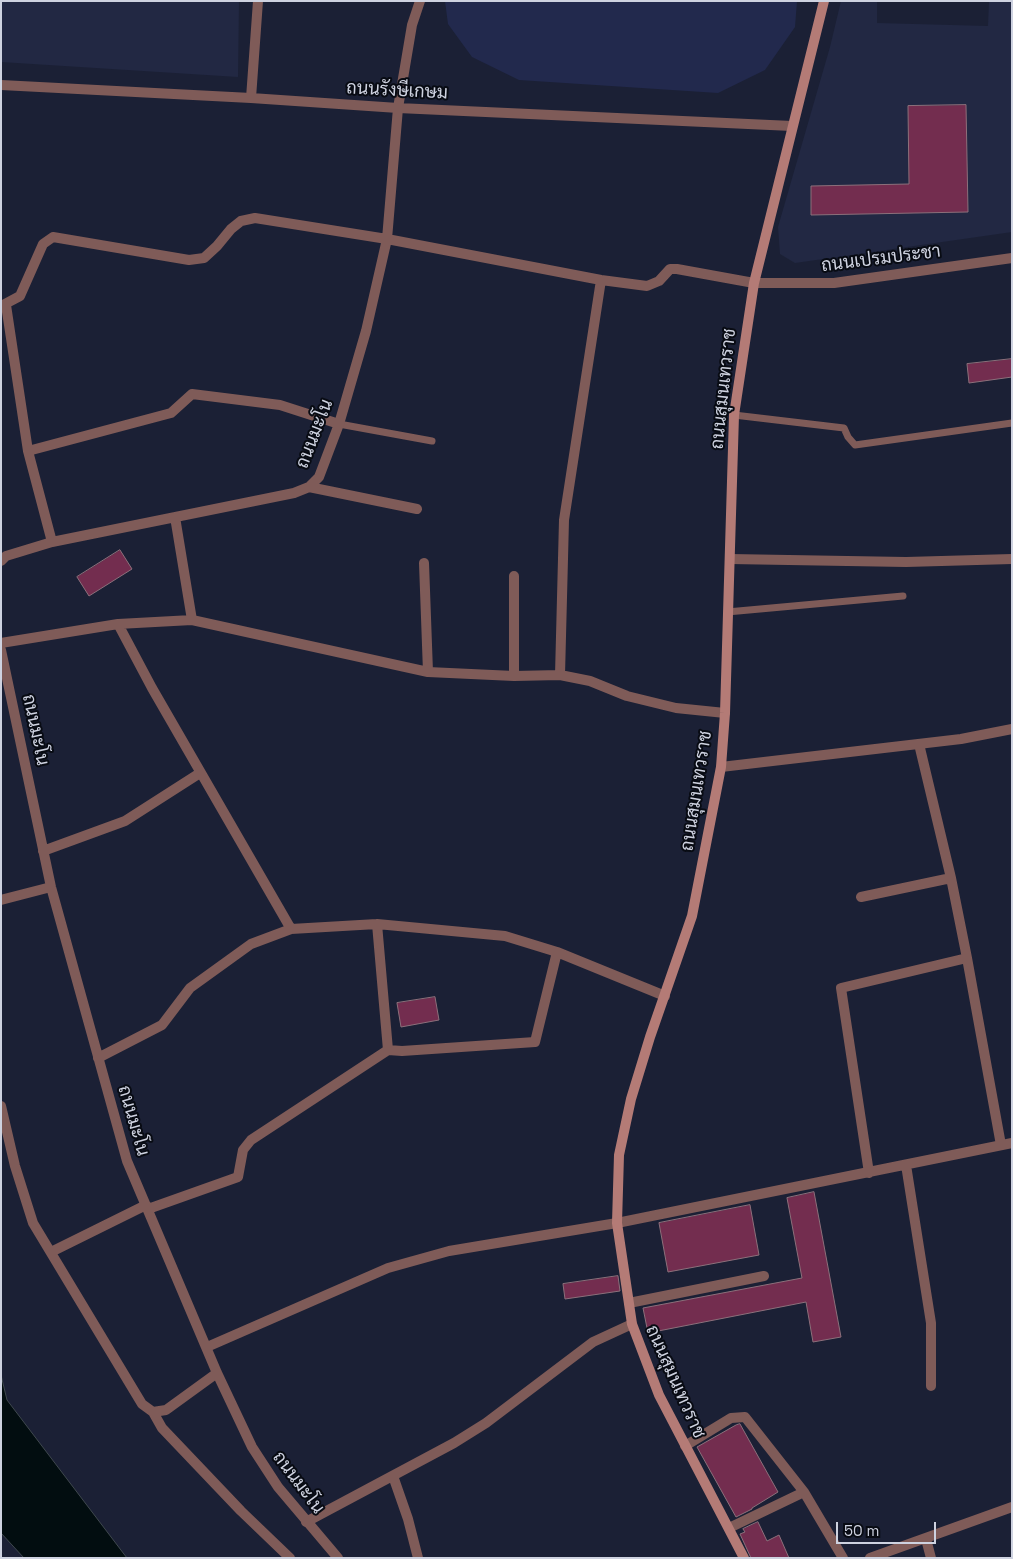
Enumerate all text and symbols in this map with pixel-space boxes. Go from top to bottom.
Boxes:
street label: ถนนรังษีเกษม [346,78,448,104]
street label: ถนนเปรมประชา [820,241,942,277]
street label: ถนนสุมนเทวราช [707,328,741,450]
street label: ถนนมะโน [292,396,338,472]
street label: ถนนมะโน [17,692,53,768]
street label: ถนนสุมนเทวราช [677,729,717,853]
street label: ถนนมะโน [113,1083,153,1159]
street label: ถนนสุมนเทวราช [640,1322,710,1442]
street label: ถนนมะโน [268,1448,328,1518]
scale bar [838,1512,938,1544]
text: 50 m [844,1521,879,1540]

